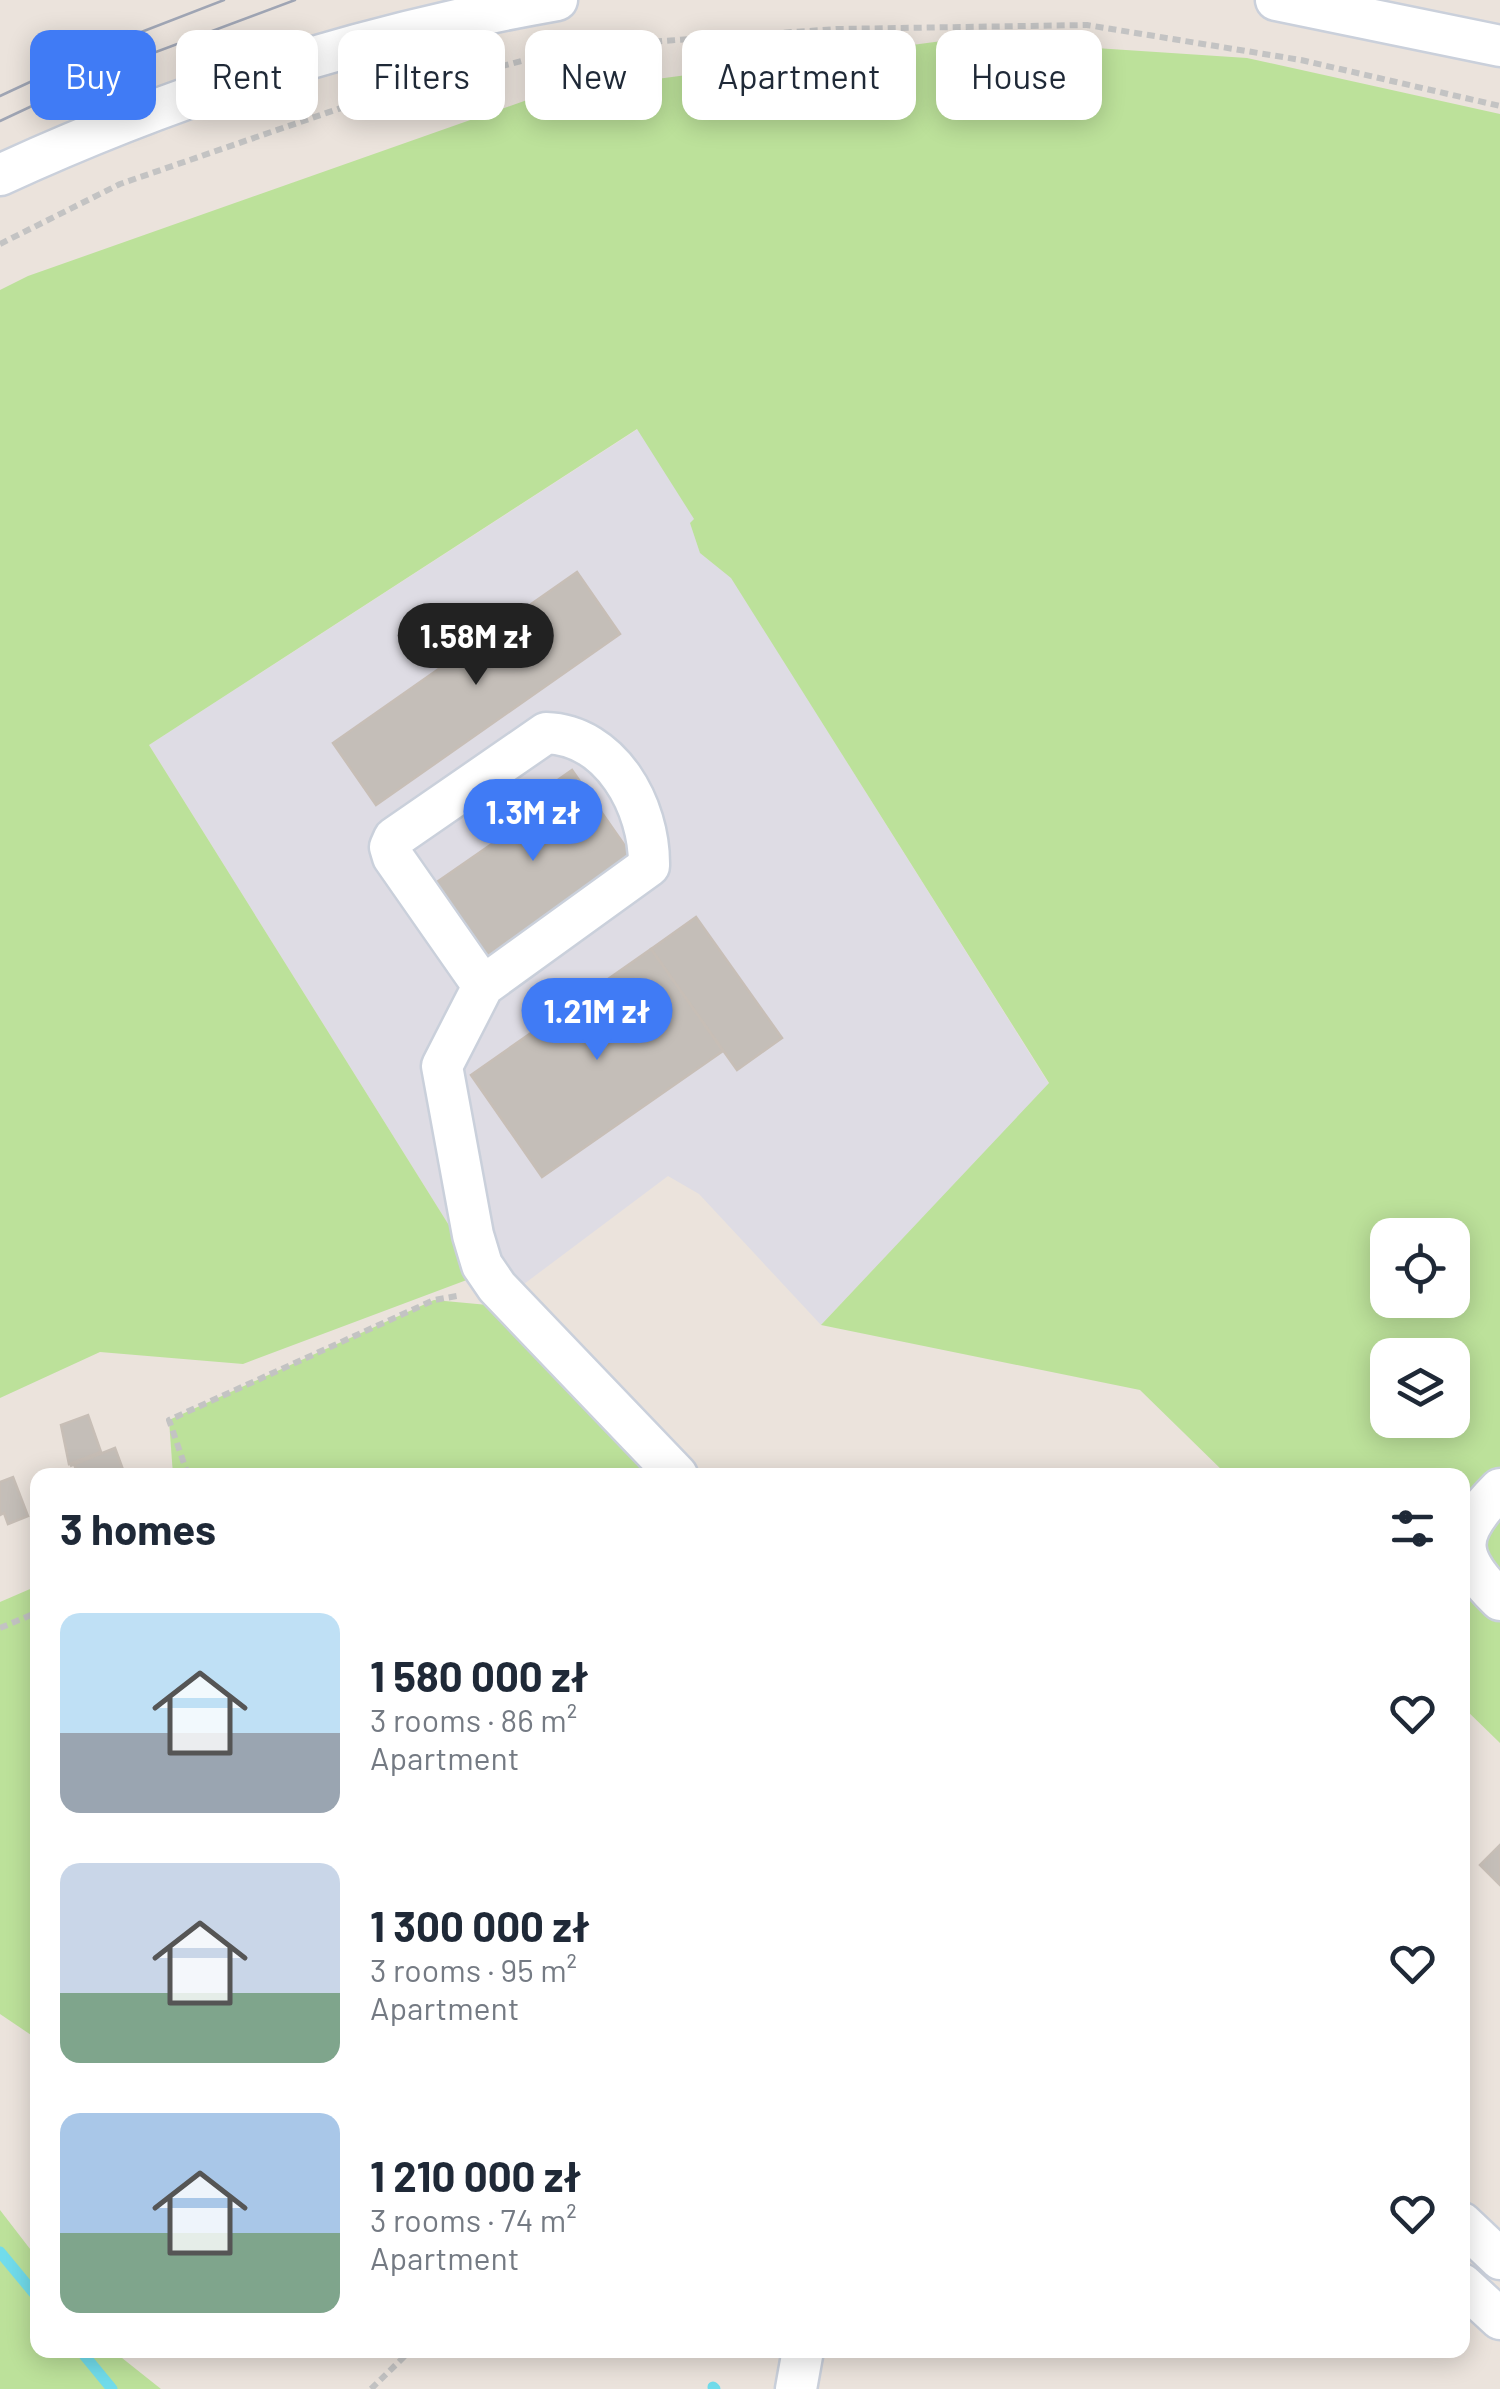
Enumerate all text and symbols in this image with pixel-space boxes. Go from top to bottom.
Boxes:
chip: Buy [30,30,156,120]
chip: Rent [176,30,318,120]
chip: Filters [338,30,505,120]
chip: New [525,30,662,120]
chip: Apartment [682,30,916,120]
chip: House [936,30,1102,120]
pin: 1.58M zł [373,603,579,688]
text: 1.58M zł [420,616,532,654]
pin: 1.3M zł [441,779,625,864]
text: 1.3M zł [485,792,581,830]
pin: 1.21M zł [494,978,700,1063]
text: 1.21M zł [544,991,650,1029]
map controls [1370,1218,1470,1438]
button: locate [1370,1218,1470,1318]
button: layers [1370,1338,1470,1438]
icon: filters [1385,1501,1440,1556]
text: 3 homes [60,1503,216,1553]
text: 1 580 000 zł [370,1650,589,1700]
icon: home [140,1653,260,1773]
icon: heart [1385,1686,1440,1741]
text: 3 rooms · 86 m² [370,1700,577,1738]
text: Apartment [370,1738,519,1776]
text: 1 300 000 zł [370,1900,590,1950]
icon: home [140,1903,260,2023]
icon: heart [1385,1936,1440,1991]
text: 3 rooms · 95 m² [370,1950,577,1988]
text: Apartment [370,1988,519,2026]
text: 1 210 000 zł [370,2150,582,2200]
icon: home [140,2153,260,2273]
icon: heart [1385,2186,1440,2241]
text: 3 rooms · 74 m² [370,2200,577,2238]
text: Apartment [370,2238,519,2276]

